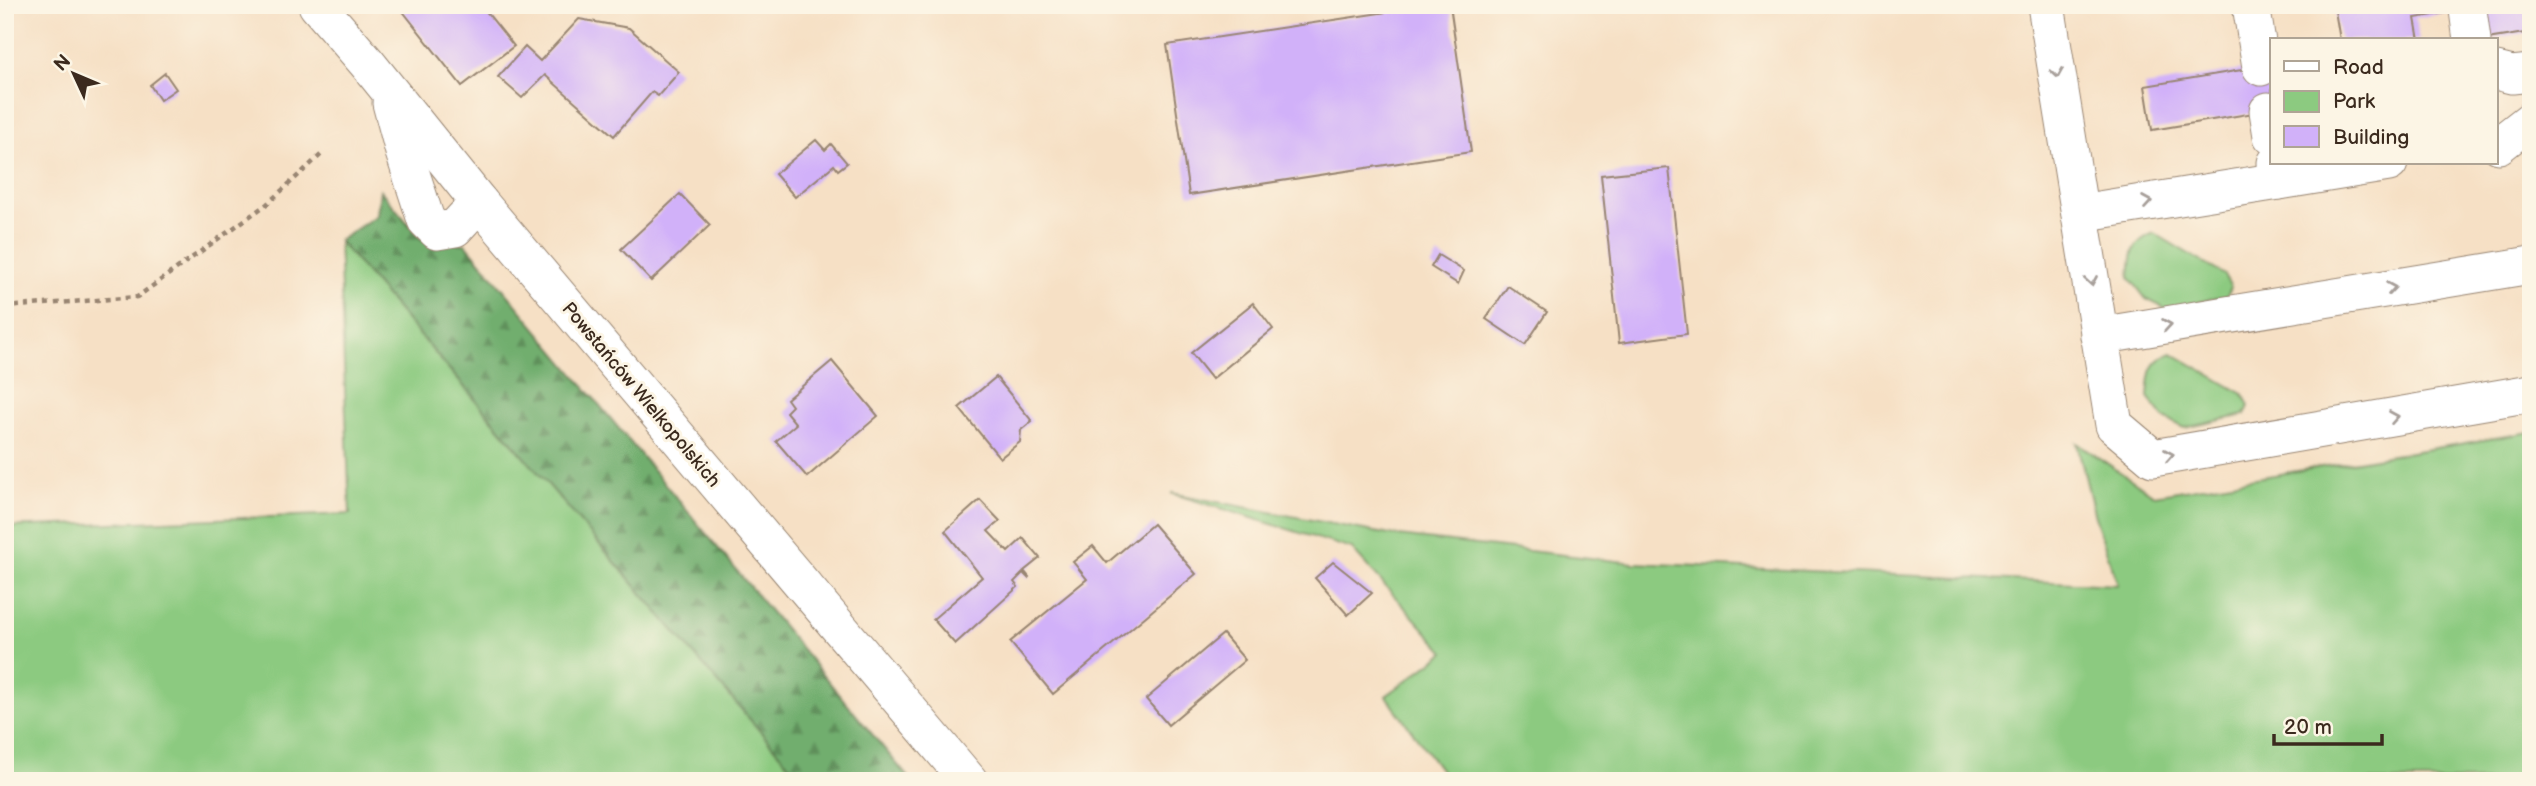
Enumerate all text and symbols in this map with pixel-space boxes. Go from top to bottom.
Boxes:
north arrow [38,38,108,108]
legend [2270,38,2498,164]
text: N [50,50,76,76]
text: Road [2333,55,2384,80]
one-way arrow [2049,67,2064,79]
text: Park [2333,89,2376,114]
text: Building [2333,125,2409,150]
one-way arrow [2141,195,2153,210]
one-way arrow [2083,275,2098,287]
one-way arrow [2385,281,2397,296]
street label: Powstańców Wielkopolskich [557,298,725,492]
one-way arrow [2161,318,2173,333]
one-way arrow [2388,410,2400,425]
one-way arrow [2163,449,2175,464]
scale bar [2274,702,2382,746]
text: 20 m [2284,715,2332,740]

